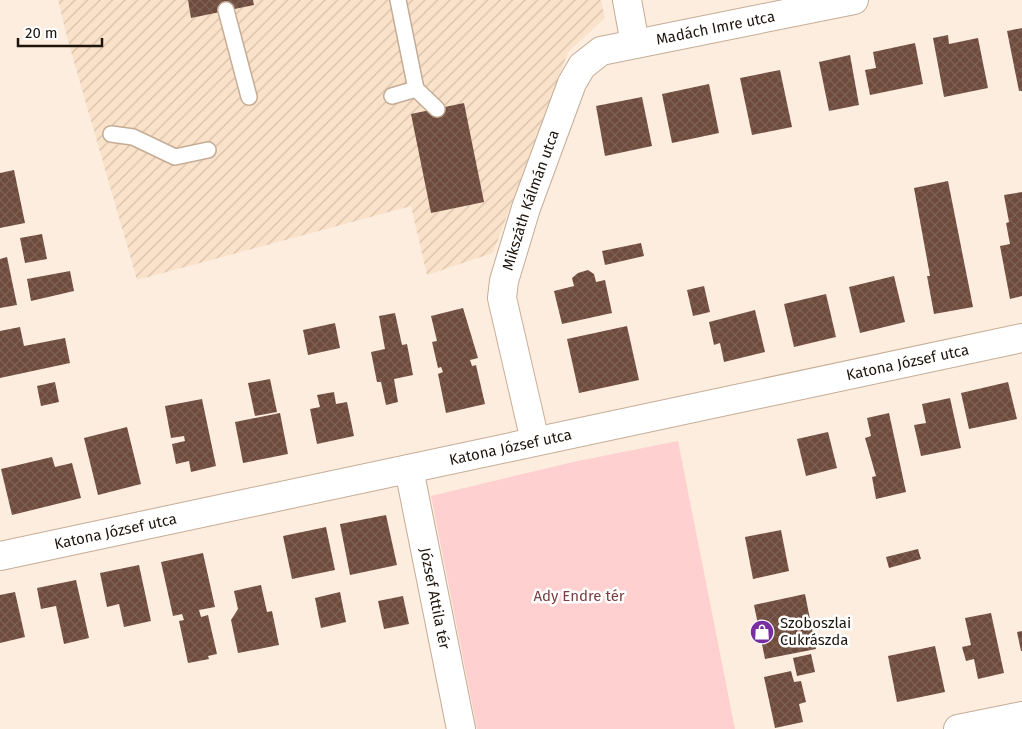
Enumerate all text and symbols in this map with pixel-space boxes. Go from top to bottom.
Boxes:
street label: Madách Imre utca [654,7,776,49]
scale bar [18,15,101,47]
text: 20 m [25,24,58,42]
street label: Mikszáth Kálmán utca [499,127,563,273]
street label: Katona József utca [845,341,971,384]
street label: Katona József utca [448,425,573,469]
street label: Katona József utca [52,510,178,553]
street label: József Attila tér [416,546,454,651]
park label: Ady Endre tér [533,587,625,605]
place label: Szoboszlai Cukrászda [780,614,851,649]
shop icon: Szoboszlai Cukrászda [749,619,775,645]

